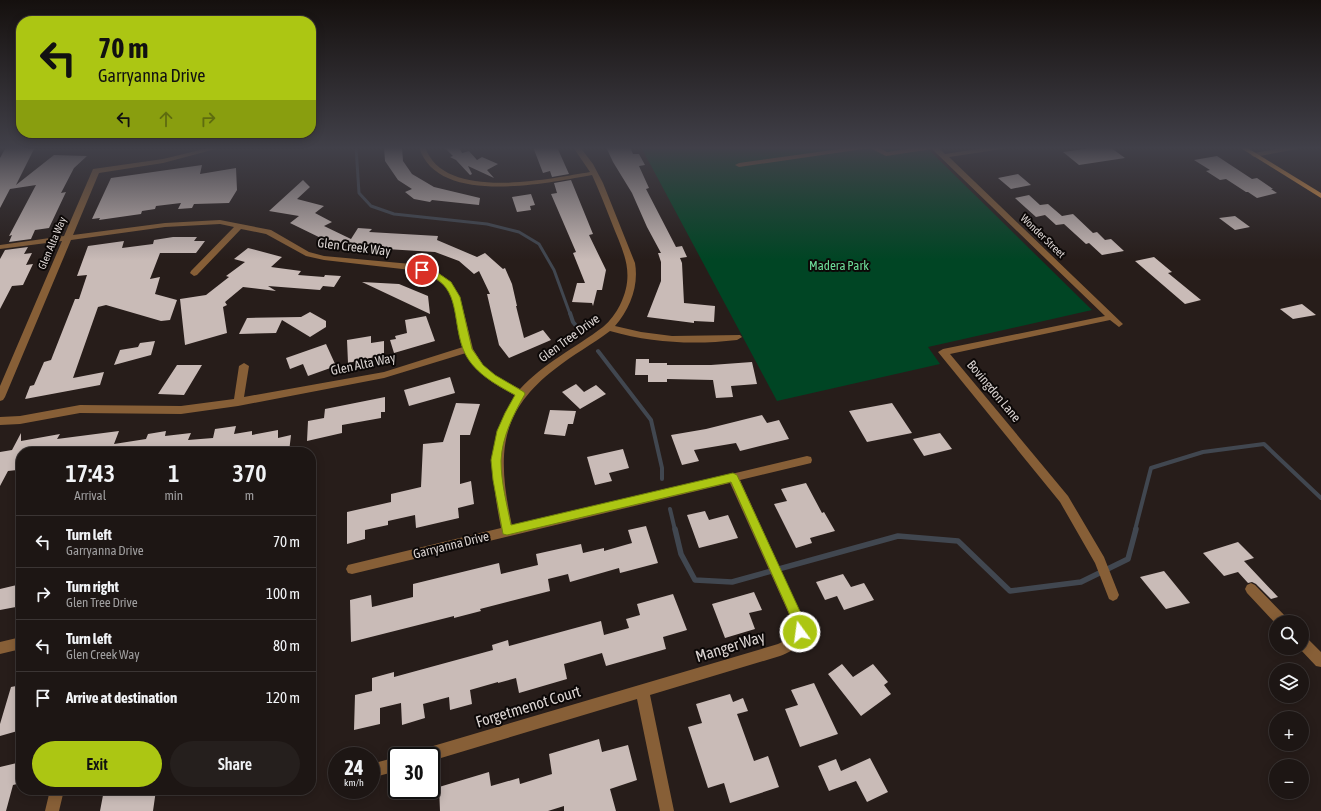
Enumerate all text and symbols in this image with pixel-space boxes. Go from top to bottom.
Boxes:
icon: left [32,32,84,84]
text: 70 m [98,32,148,64]
text: Garryanna Drive [98,65,205,86]
icon: left [113,108,135,130]
icon: ahead [155,108,177,130]
icon: right [197,108,219,130]
street label: Wonder Street [1018,212,1068,260]
street label: Glen Alta Way [36,215,69,271]
street label: Glen Creek Way [317,235,392,259]
pin [405,253,439,287]
park label: Madera Park [809,258,869,273]
icon: arrive [411,259,433,281]
street label: Glen Tree Drive [536,311,602,365]
street label: Glen Alta Way [329,350,397,378]
street label: Bovingdon Lane [964,357,1024,425]
text: 17:43 [66,460,115,487]
text: 1 [168,460,179,487]
text: 370 [233,460,266,487]
text: Arrival [74,488,106,503]
text: min [164,488,183,503]
text: m [245,488,254,503]
text: Turn left [66,526,112,543]
street label: Garryanna Drive [412,528,491,562]
icon: left [32,531,54,553]
text: 70 m [273,533,300,550]
text: Garryanna Drive [66,543,144,558]
text: Turn right [66,578,119,595]
icon: right [32,583,54,605]
text: 100 m [266,585,300,602]
text: Glen Tree Drive [66,595,138,610]
position arrow [779,611,821,653]
map controls [1269,615,1309,799]
button: search [1269,615,1309,655]
street label: Manger Way [693,627,768,666]
text: Turn left [66,630,112,647]
icon: left [32,635,54,657]
text: 80 m [273,637,300,654]
text: Glen Creek Way [66,647,140,662]
button: layers [1269,663,1309,703]
street label: Forgetmenot Court [473,681,583,731]
icon: arrive [32,687,54,709]
text: Arrive at destination [66,689,177,706]
text: 120 m [266,689,300,706]
button: + [1269,711,1309,751]
button: Exit [32,741,162,787]
button: Share [170,741,300,787]
speed limit sign: 30 [388,747,440,799]
text: 24 [345,756,363,779]
button: − [1269,759,1309,799]
text: km/h [344,777,364,788]

